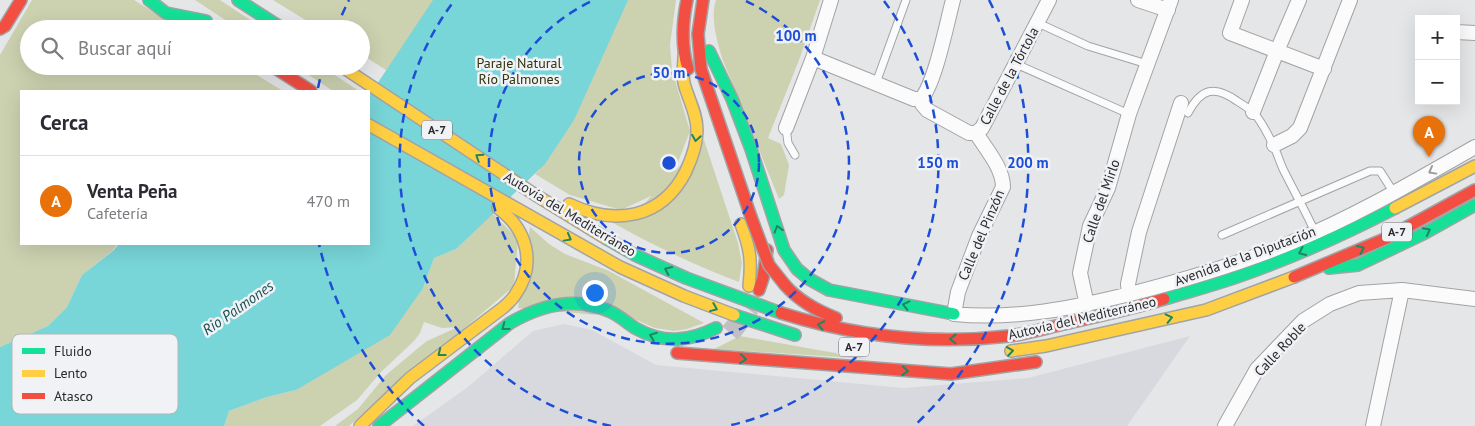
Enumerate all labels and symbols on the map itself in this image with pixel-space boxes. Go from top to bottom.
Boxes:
street label: Calle de la Tórtola [976,24,1042,128]
text: 100 m [775,26,817,45]
park label: Paraje Natural Río Palmones [476,54,562,88]
text: 50 m [653,63,685,82]
pin: A [1413,116,1445,157]
road number: A-7 [422,120,452,140]
one-way arrow [691,133,701,142]
text: 150 m [917,153,959,172]
text: 200 m [1007,153,1049,172]
one-way arrow [475,154,484,164]
centre of rings [660,154,678,172]
street label: Calle del Mirlo [1078,157,1124,245]
one-way arrow [1429,165,1438,175]
street label: Autovía del Mediterráneo [501,167,639,261]
street label: Calle del Pinzón [954,187,1008,283]
street label: Avenida de la Diputación [1172,222,1318,290]
road number: A-7 [1382,222,1412,242]
one-way arrow [773,225,783,234]
one-way arrow [1422,228,1431,238]
one-way arrow [563,232,572,242]
one-way arrow [1356,245,1365,256]
one-way arrow [1298,246,1307,257]
one-way arrow [664,266,673,276]
water label: Rio Palmones [198,276,277,339]
your location [582,280,608,306]
street label: Autovía del Mediterráneo [1006,292,1158,344]
one-way arrow [902,300,910,311]
one-way arrow [709,302,718,313]
one-way arrow [1165,313,1174,324]
street label: Calle Roble [1250,318,1310,380]
one-way arrow [817,320,825,330]
one-way arrow [502,322,511,330]
one-way arrow [650,332,658,342]
legend [12,334,178,414]
one-way arrow [949,334,956,344]
road number: A-7 [839,338,869,357]
text: Fluido [54,342,92,360]
one-way arrow [1007,346,1015,357]
one-way arrow [437,347,447,356]
one-way arrow [739,353,747,364]
text: Lento [54,364,87,382]
one-way arrow [901,365,909,376]
text: Atasco [54,387,93,405]

